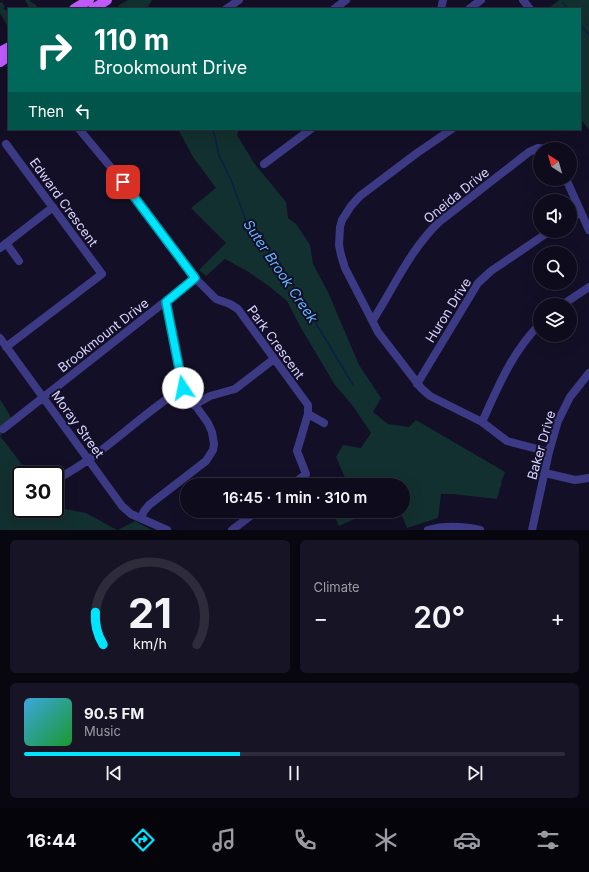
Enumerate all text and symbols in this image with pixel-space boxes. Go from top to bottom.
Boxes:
text: 110 m [94,23,169,57]
icon: right [28,24,80,76]
text: Brookmount Drive [94,57,247,78]
icon: left [72,100,94,122]
text: Then [28,102,64,121]
north arrow [533,142,577,186]
map controls [533,142,577,342]
street label: Edward Crescent [27,155,101,249]
street label: Oneida Drive [420,164,492,226]
pin [106,165,140,199]
icon: arrive [112,171,134,193]
button: sound [533,194,577,238]
water label: Suter Brook Creek [240,216,322,326]
button: search [533,246,577,290]
street label: Huron Drive [422,275,474,345]
street label: Brookmount Drive [54,295,152,375]
button: layers [533,298,577,342]
street label: Park Crescent [244,302,308,382]
position arrow [162,367,204,409]
street label: Moray Street [48,387,108,461]
street label: Baker Drive [524,409,558,481]
speed limit sign: 30 [12,466,64,518]
text: 16:45 · 1 min · 310 m [223,488,367,507]
text: Climate [314,579,360,595]
text: 21 [128,587,172,637]
text: 20° [413,599,465,635]
text: − [314,605,328,631]
text: + [550,605,565,631]
text: km/h [133,634,167,651]
text: 90.5 FM [84,704,144,723]
text: Music [84,723,121,739]
icon: previous [103,762,125,784]
icon: pause [283,762,305,784]
icon: next [464,762,486,784]
icon: directions [129,826,157,854]
icon: music [210,826,238,854]
icon: phone [291,826,319,854]
icon: climate [372,826,400,854]
icon: car [453,826,481,854]
icon: filters [534,826,562,854]
text: 16:44 [27,830,76,851]

